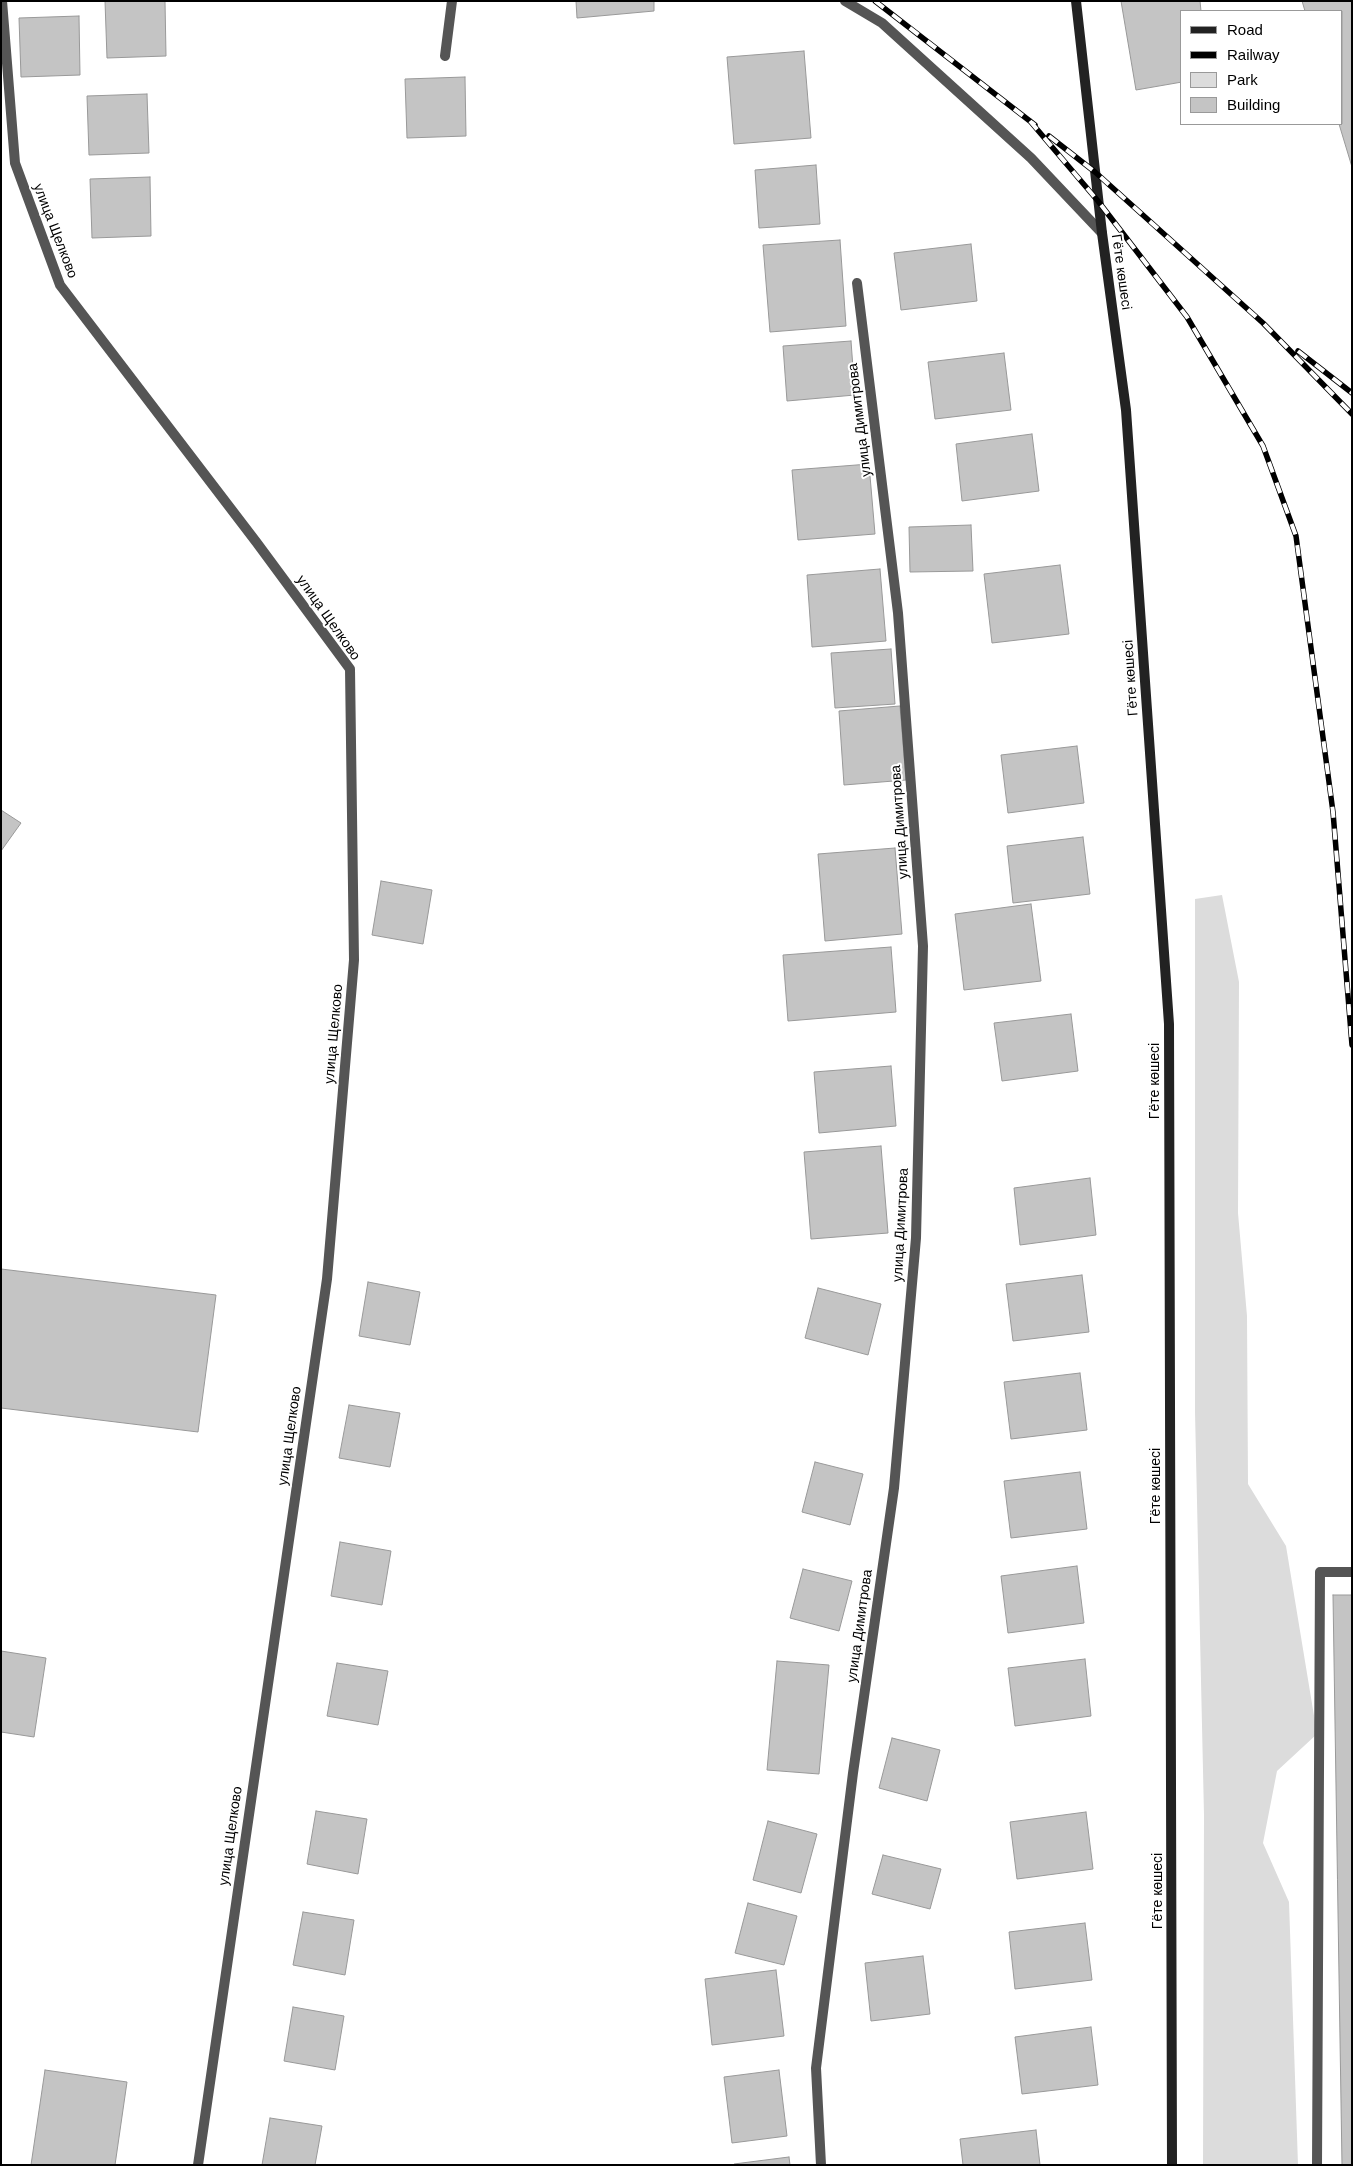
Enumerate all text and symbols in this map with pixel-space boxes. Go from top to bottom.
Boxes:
legend [1180,10,1343,125]
text: Road [1227,21,1263,38]
text: Railway [1227,46,1280,63]
text: Park [1227,71,1258,88]
text: Building [1227,96,1280,113]
street label: улица Щелково [29,181,81,281]
street label: Гёте көшесі [1107,233,1135,311]
street label: улица Димитрова [845,362,875,478]
street label: улица Щелково [292,572,364,664]
street label: Гёте көшесі [1120,639,1142,717]
street label: улица Димитрова [888,764,912,880]
street label: улица Щелково [321,983,347,1085]
street label: Гёте көшесі [1147,1043,1163,1119]
street label: улица Димитрова [890,1168,912,1282]
street label: улица Щелково [275,1385,305,1487]
street label: Гёте көшесі [1148,1448,1164,1524]
street label: улица Димитрова [844,1568,876,1684]
street label: улица Щелково [216,1785,246,1887]
street label: Гёте көшесі [1150,1853,1166,1929]

